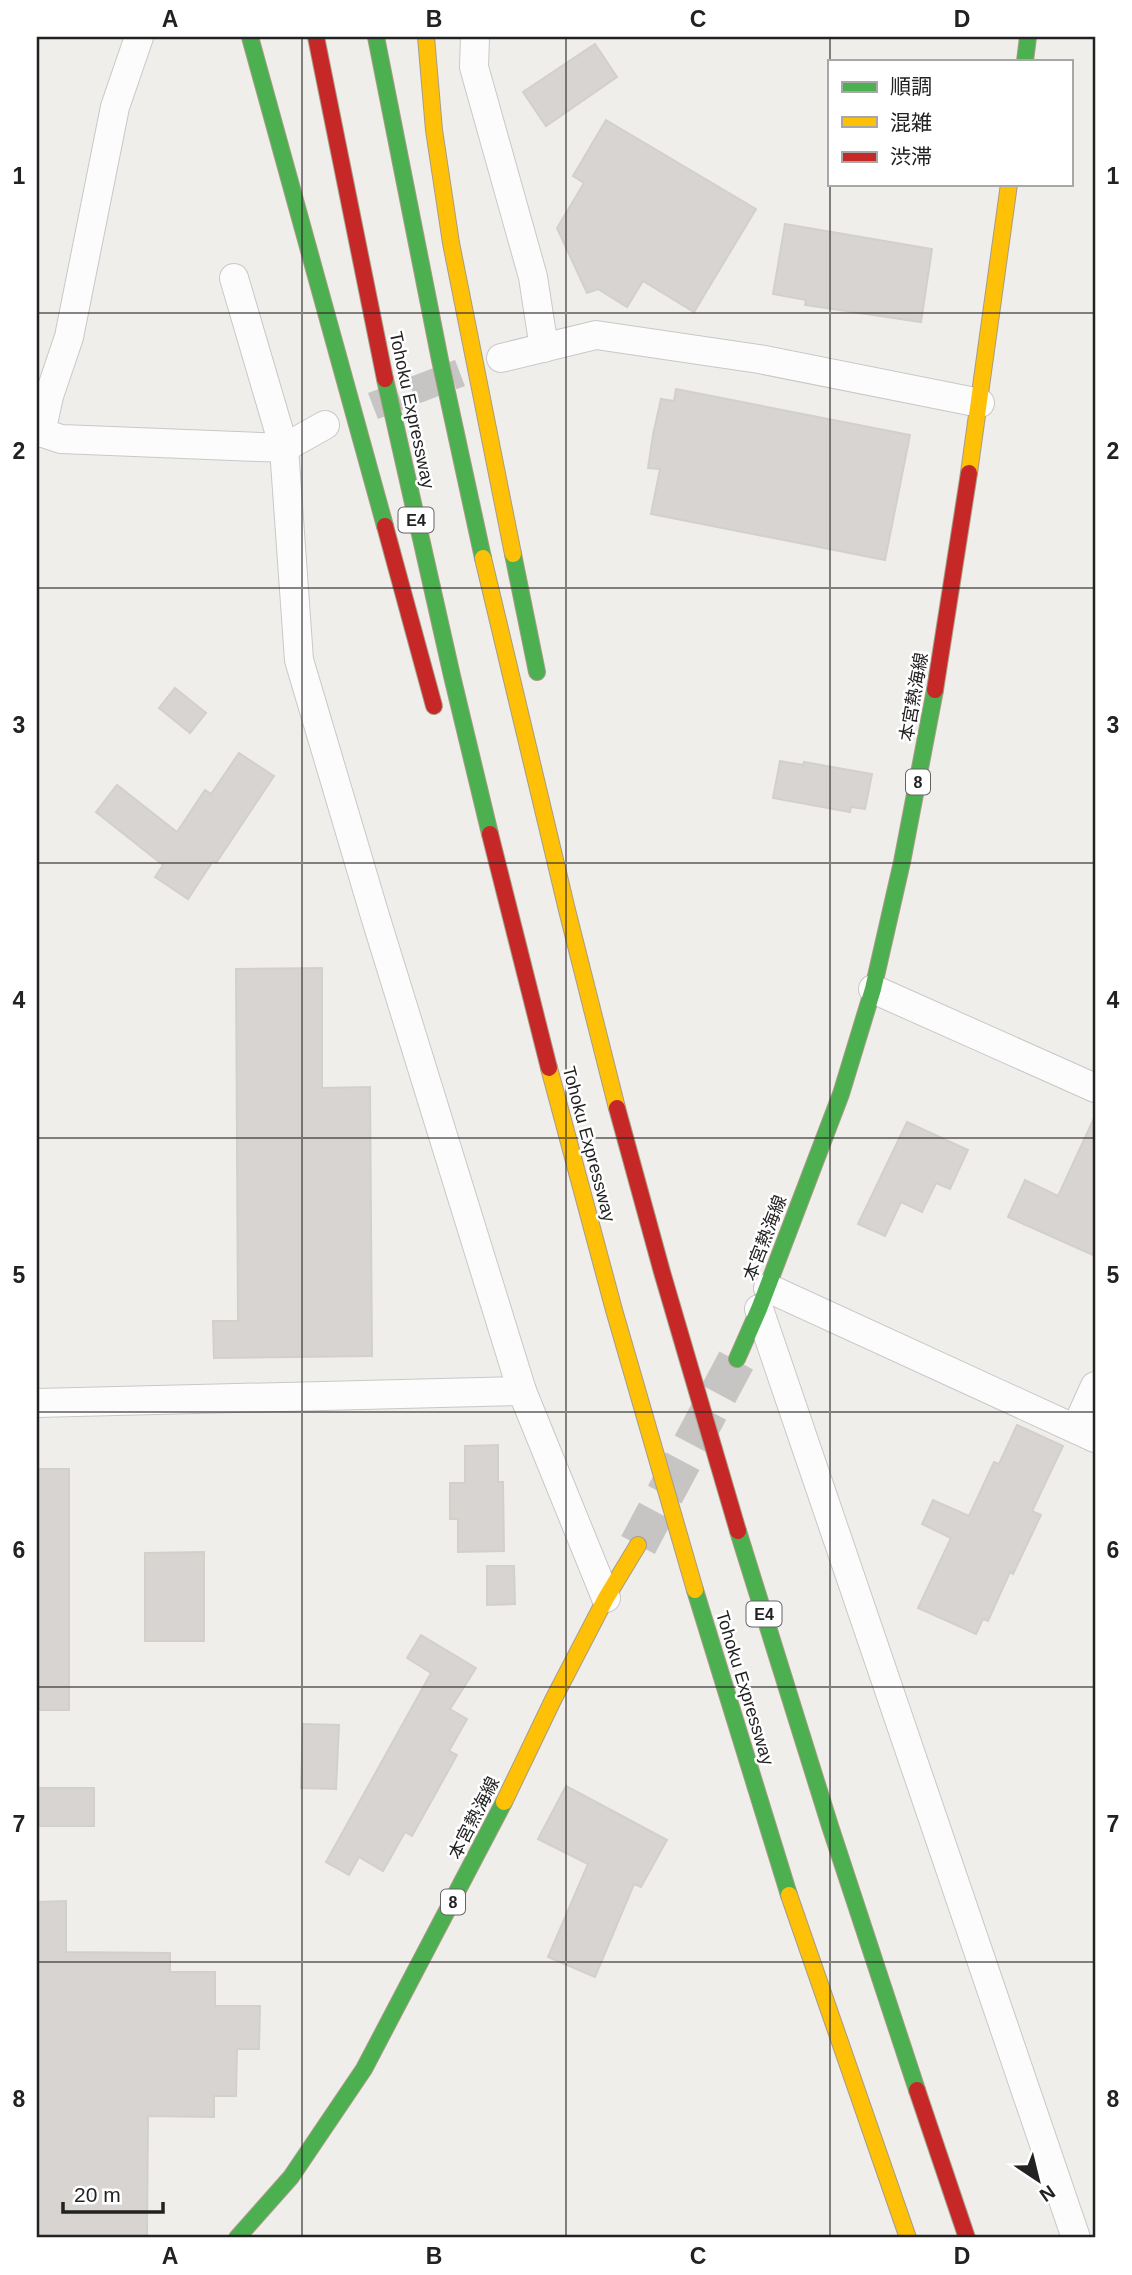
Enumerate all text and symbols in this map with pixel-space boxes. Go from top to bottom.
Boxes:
text: A [162,6,178,32]
text: B [426,6,442,32]
text: C [690,6,706,32]
text: D [954,6,970,32]
legend [828,60,1072,186]
text: 順調 [890,75,932,98]
text: 混雑 [890,111,932,134]
text: 渋滞 [890,145,932,168]
text: 1 [13,163,26,189]
text: 1 [1107,163,1120,189]
street label: Tohoku Expressway [386,330,438,490]
text: 2 [13,438,25,464]
text: 2 [1107,438,1119,464]
road number: E4 [398,508,434,533]
street label: 本宮熱海線 [896,651,932,743]
text: 3 [13,712,25,738]
text: 3 [1107,712,1119,738]
road number: 8 [906,769,930,794]
text: 4 [13,987,26,1013]
text: 4 [1107,987,1120,1013]
street label: Tohoku Expressway [559,1064,619,1224]
street label: 本宮熱海線 [740,1192,790,1284]
text: 5 [13,1262,26,1288]
text: 5 [1107,1262,1120,1288]
text: 6 [13,1537,25,1563]
text: 6 [1107,1537,1119,1563]
road number: E4 [746,1602,782,1626]
street label: Tohoku Expressway [712,1609,778,1767]
street label: 本宮熱海線 [445,1773,503,1863]
text: 7 [13,1811,25,1837]
text: 7 [1107,1811,1119,1837]
road number: 8 [441,1890,465,1914]
text: 8 [13,2086,26,2112]
text: 8 [1107,2086,1120,2112]
north arrow [1002,2146,1072,2216]
scale bar [63,2170,163,2214]
text: N [1036,2181,1059,2206]
text: 20 m [74,2183,121,2206]
text: A [162,2243,178,2269]
text: B [426,2243,442,2269]
text: C [690,2243,706,2269]
text: D [954,2243,970,2269]

